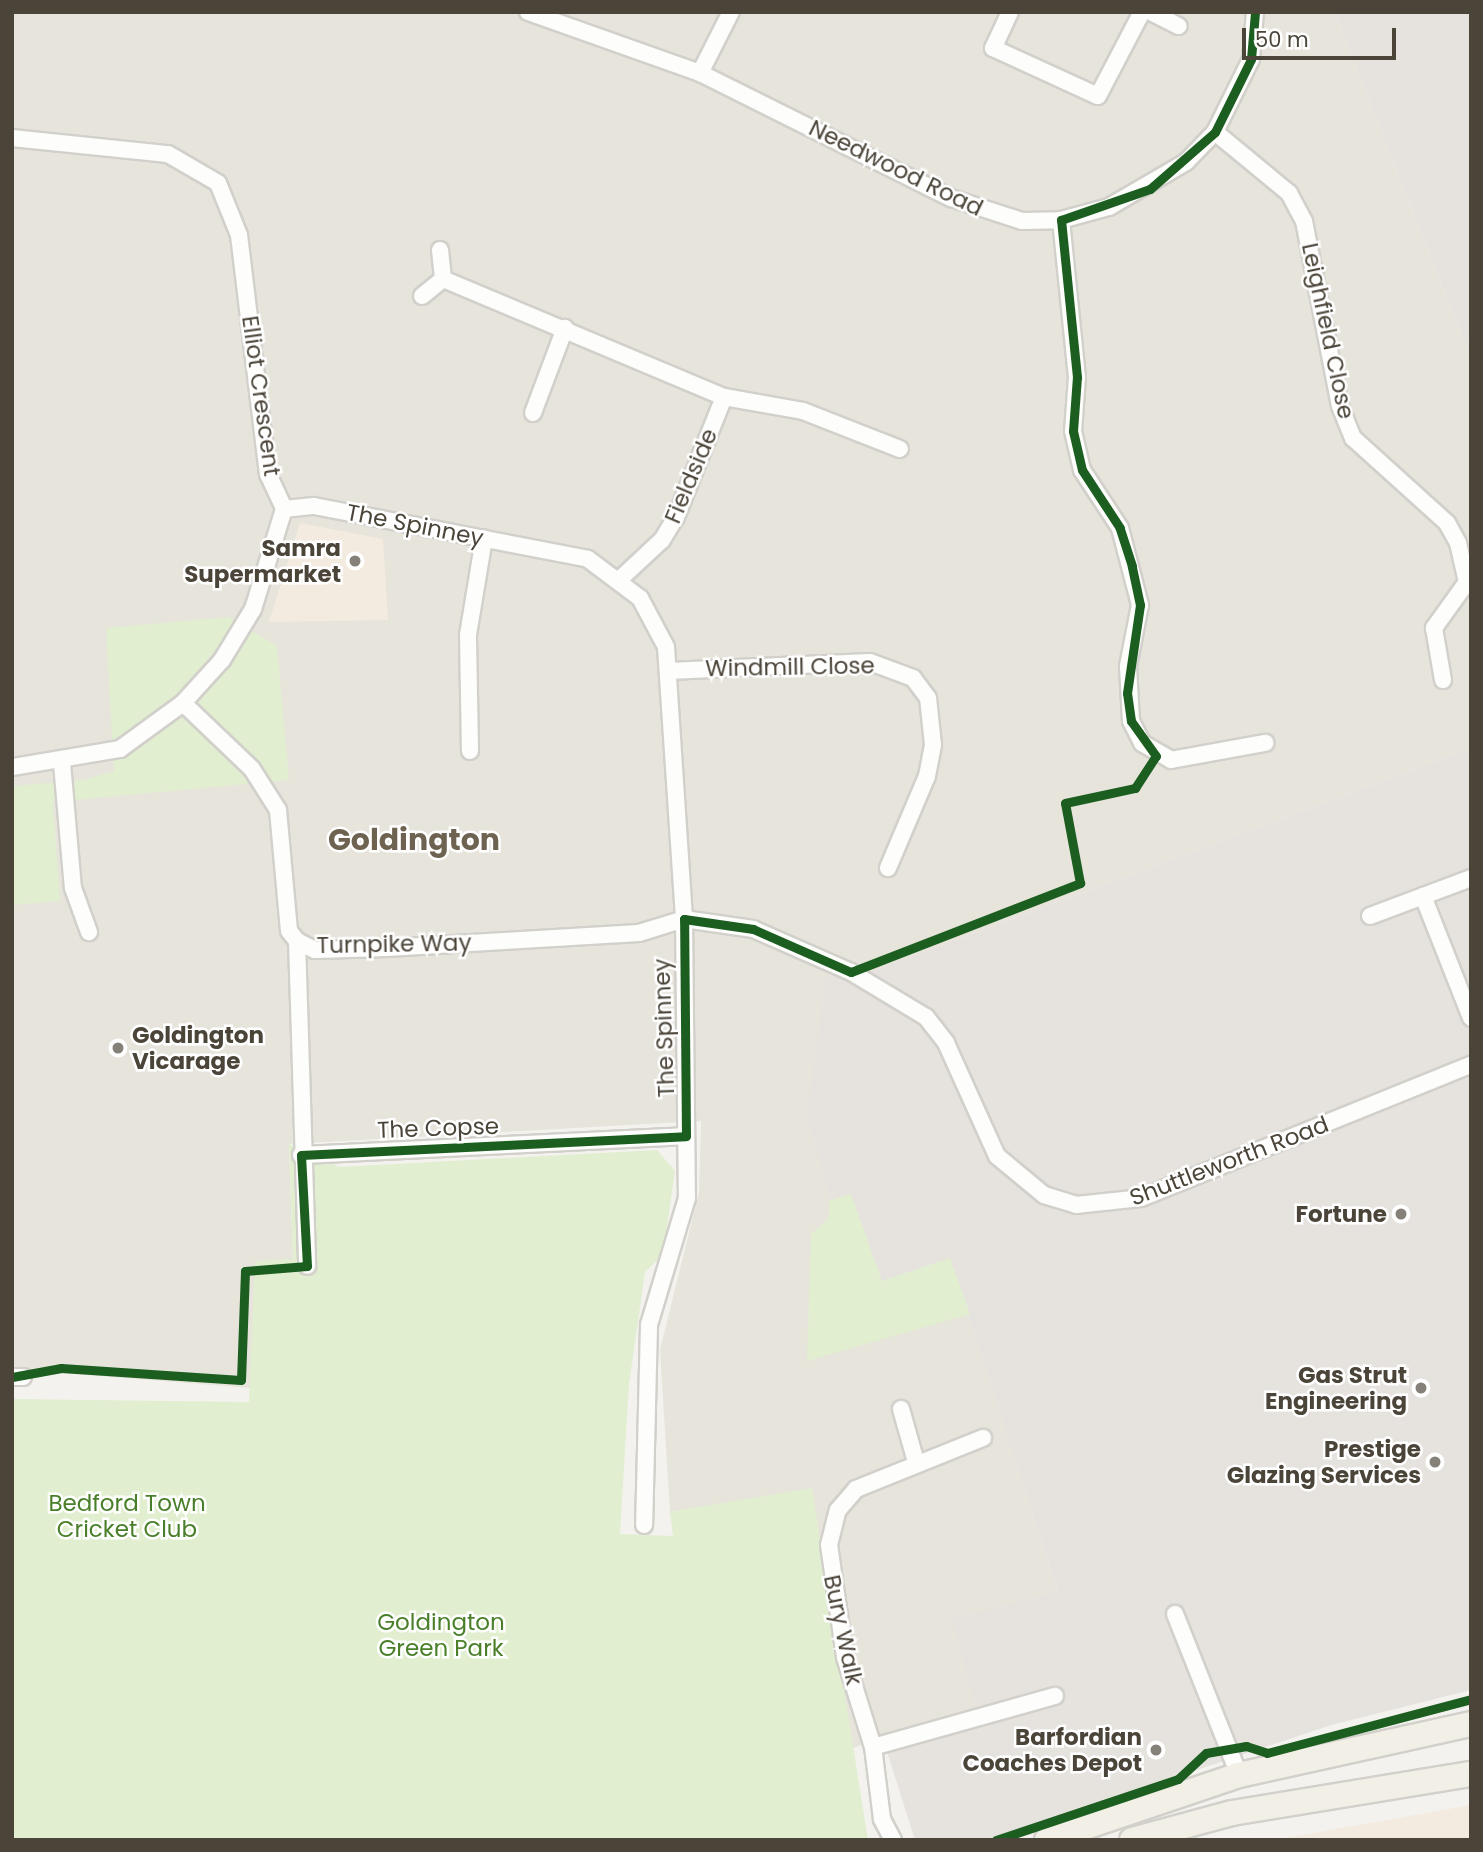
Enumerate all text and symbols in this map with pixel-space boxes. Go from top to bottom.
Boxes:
scale bar [1245,14,1399,58]
text: 50 m [1255,25,1309,54]
street label: Needwood Road [805,114,987,222]
street label: Leighfield Close [1296,240,1360,422]
street label: Elliot Crescent [236,314,286,478]
street label: Fieldside [659,424,723,528]
street label: The Spinney [344,498,486,552]
place label: Samra Supermarket [184,534,341,588]
marker: Samra Supermarket [347,553,363,569]
street label: Windmill Close [705,652,875,682]
district label: Goldington [328,822,500,858]
street label: Turnpike Way [316,929,472,959]
street label: The Spinney [648,958,680,1098]
place label: Goldington Vicarage [132,1021,264,1075]
marker: Goldington Vicarage [110,1040,126,1056]
street label: Shuttleworth Road [1126,1110,1332,1212]
street label: The Copse [377,1112,499,1144]
place label: Fortune [1295,1200,1387,1228]
marker: Fortune [1393,1206,1409,1222]
place label: Gas Strut Engineering [1265,1361,1407,1415]
marker: Gas Strut Engineering [1413,1380,1429,1396]
place label: Prestige Glazing Services [1227,1435,1421,1489]
marker: Prestige Glazing Services [1427,1454,1443,1470]
park label: Bedford Town Cricket Club [48,1489,206,1543]
street label: Bury Walk [818,1572,868,1688]
park label: Goldington Green Park [377,1608,505,1662]
place label: Barfordian Coaches Depot [962,1723,1142,1777]
marker: Barfordian Coaches Depot [1148,1742,1164,1758]

